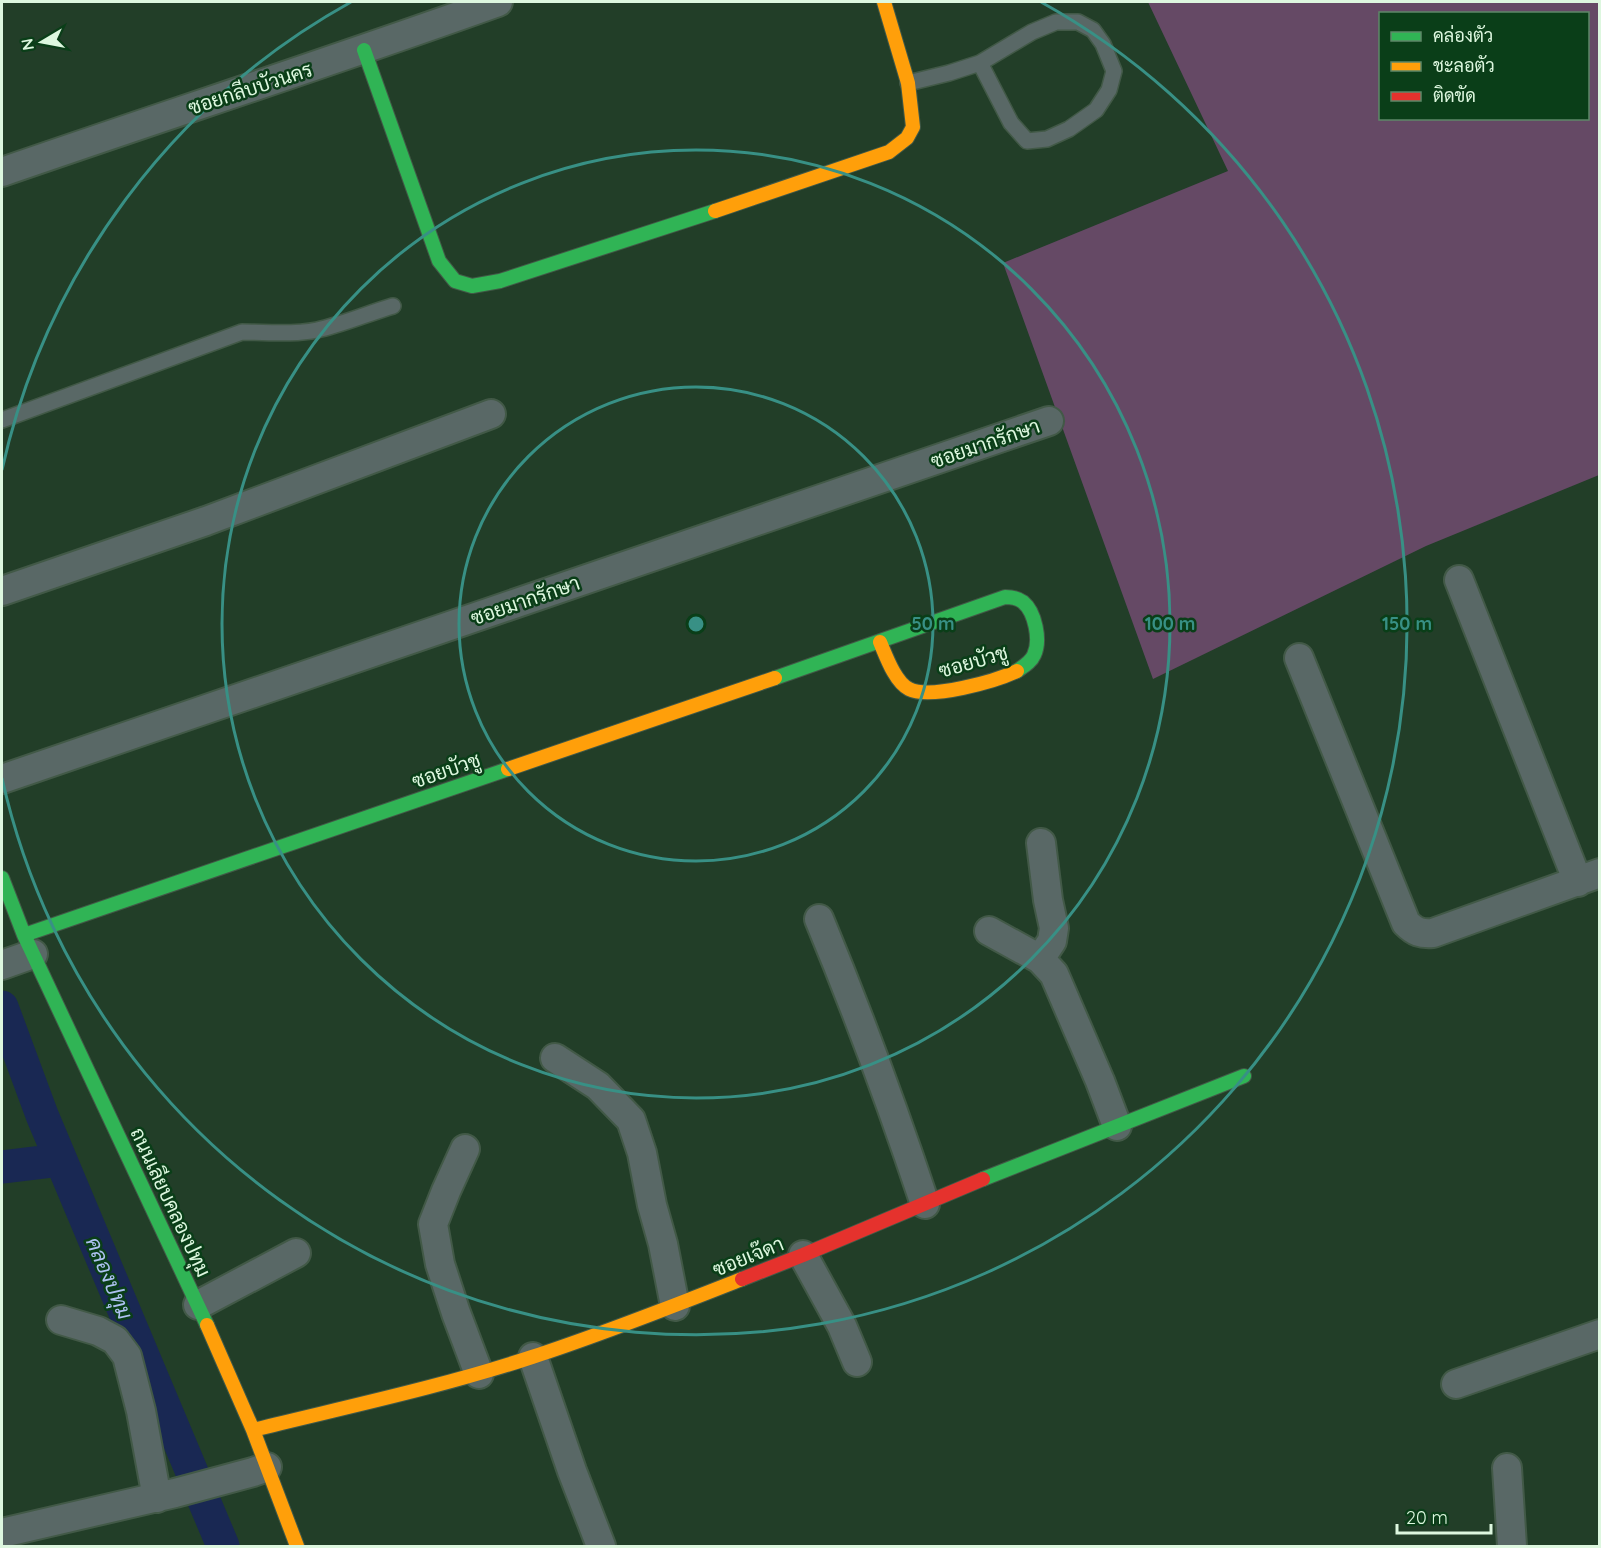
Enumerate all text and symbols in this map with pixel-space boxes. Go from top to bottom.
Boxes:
north arrow [12,12,72,72]
legend [1379,12,1589,120]
text: คล่องตัว [1433,24,1493,47]
text: N [16,37,38,52]
text: ชะลอตัว [1433,54,1495,77]
street label: ซอยกลีบบัวนคร [185,56,315,120]
text: ติดขัด [1433,84,1476,107]
street label: ซอยมากรักษา [927,413,1043,473]
street label: ซอยมากรักษา [467,570,583,630]
text: 50 m [911,612,955,635]
text: 100 m [1145,612,1195,635]
text: 150 m [1382,612,1432,635]
centre of rings [686,614,706,634]
street label: ซอยบัวชู [936,639,1011,686]
street label: ซอยบัวชู [408,747,485,796]
street label: ถนนเลียบคลองปทุม [124,1123,217,1282]
street label: ซอยเจ๊ดา [709,1230,787,1282]
water label: คลองปทุม [79,1233,139,1324]
scale bar [1397,1497,1492,1535]
text: 20 m [1406,1506,1448,1529]

